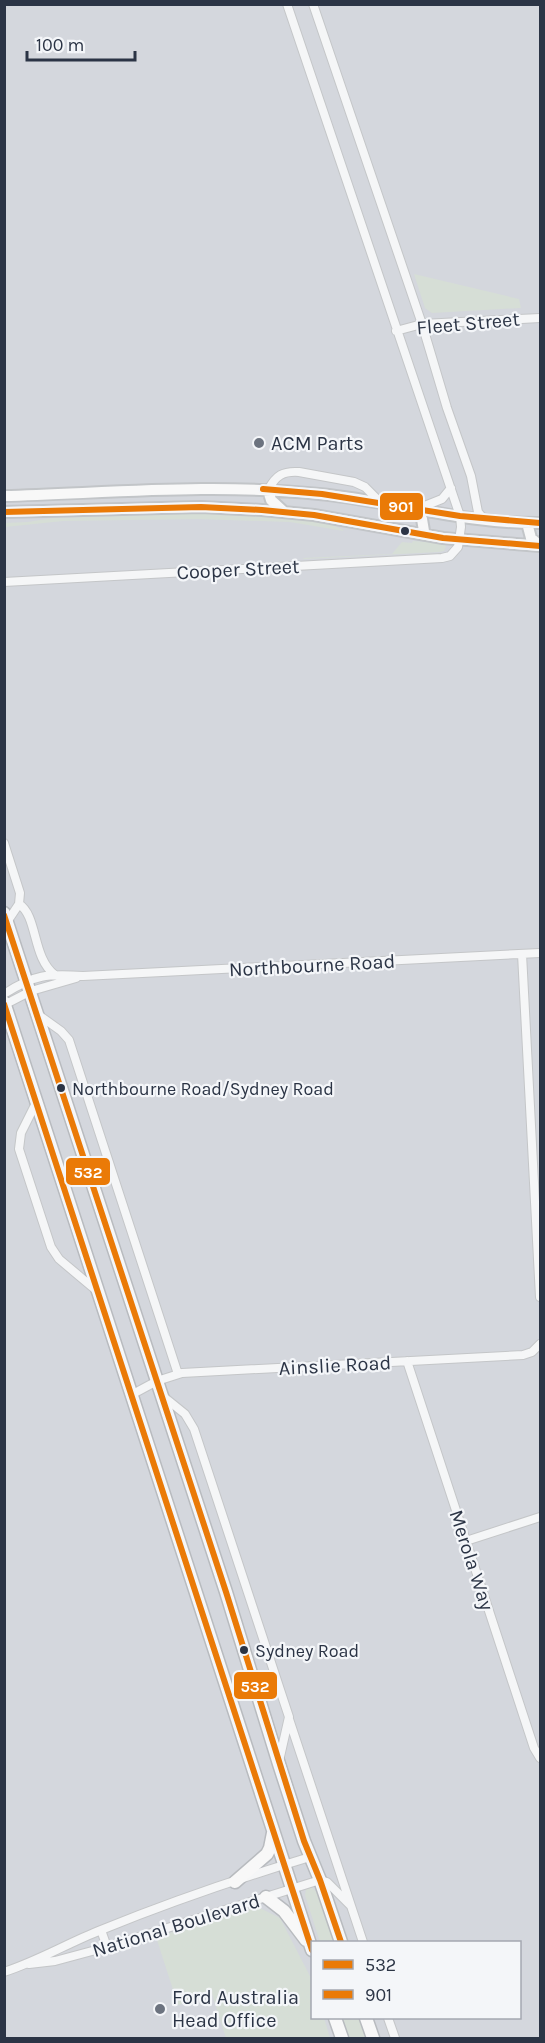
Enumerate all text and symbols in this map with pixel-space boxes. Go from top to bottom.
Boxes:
scale bar [27,24,135,62]
text: 100 m [36,34,84,56]
street label: Fleet Street [415,307,521,339]
place label: ACM Parts [271,432,364,455]
marker: ACM Parts [252,436,266,450]
line badge: 901 [379,492,424,521]
text: 901 [388,497,414,516]
unlabelled marker [399,525,411,537]
street label: Cooper Street [176,555,300,584]
street label: Northbourne Road [228,950,396,981]
place label: Northbourne Road/Sydney Road [72,1078,334,1100]
marker: Northbourne Road/Sydney Road [55,1082,67,1094]
line badge: 532 [65,1157,111,1186]
text: 532 [74,1163,102,1182]
street label: Ainslie Road [278,1351,392,1380]
street label: Merola Way [444,1507,499,1613]
place label: Sydney Road [255,1640,359,1662]
marker: Sydney Road [238,1644,250,1656]
line badge: 532 [233,1671,278,1700]
text: 532 [241,1677,269,1696]
street label: National Boulevard [90,1889,263,1962]
legend [311,1941,521,2019]
text: 532 [365,1954,396,1976]
text: 901 [365,1984,392,2006]
place label: Ford Australia Head Office [172,1986,299,2032]
marker: Ford Australia Head Office [153,2002,167,2016]

